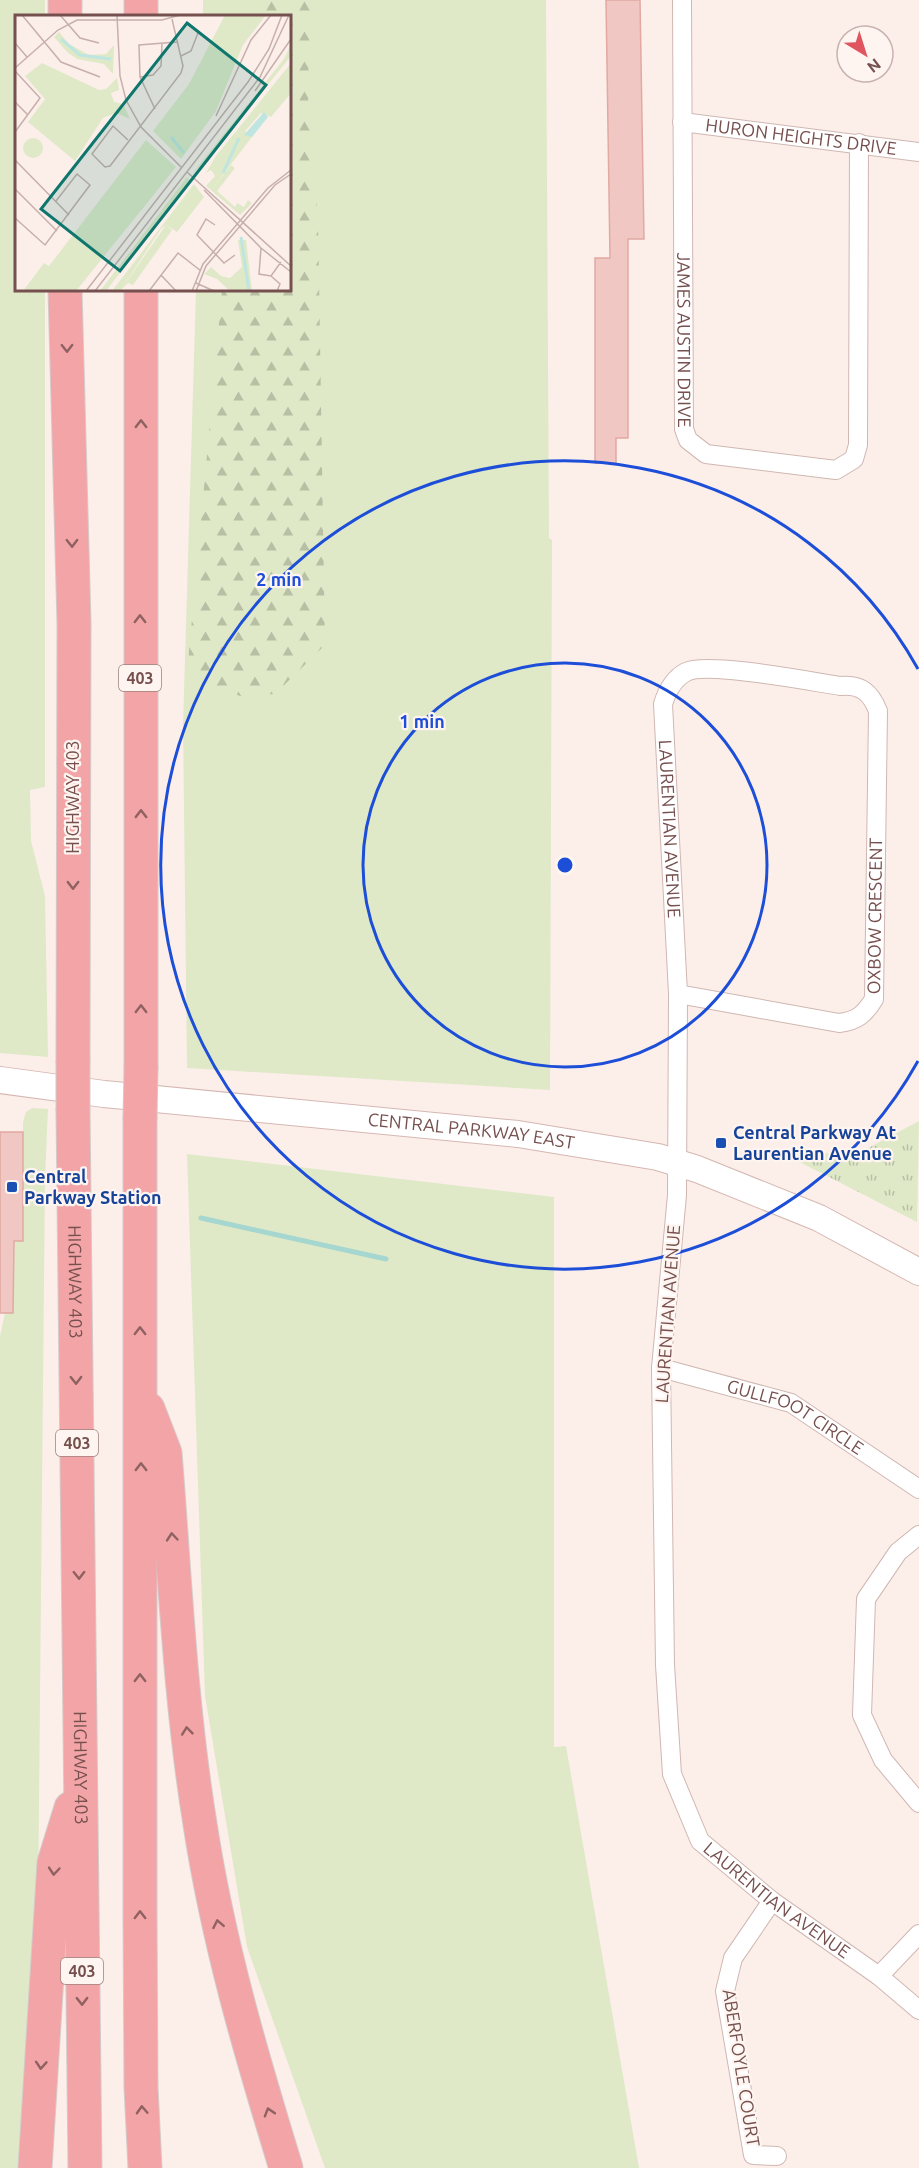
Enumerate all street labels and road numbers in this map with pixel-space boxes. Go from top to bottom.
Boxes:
street label: HURON HEIGHTS DRIVE [704,114,898,158]
street label: JAMES AUSTIN DRIVE [674,252,695,428]
road number: 403 [119,665,161,691]
street label: LAURENTIAN AVENUE [656,739,685,919]
street label: HIGHWAY 403 [62,740,82,854]
street label: OXBOW CRESCENT [863,837,885,995]
street label: CENTRAL PARKWAY EAST [367,1109,576,1152]
street label: LAURENTIAN AVENUE [651,1224,683,1404]
street label: HIGHWAY 403 [65,1225,87,1339]
street label: GULLFOOT CIRCLE [725,1375,868,1458]
road number: 403 [56,1430,98,1456]
street label: HIGHWAY 403 [71,1711,92,1825]
street label: LAURENTIAN AVENUE [700,1837,854,1962]
road number: 403 [61,1958,103,1984]
street label: ABERFOYLE COURT [720,1988,764,2148]

